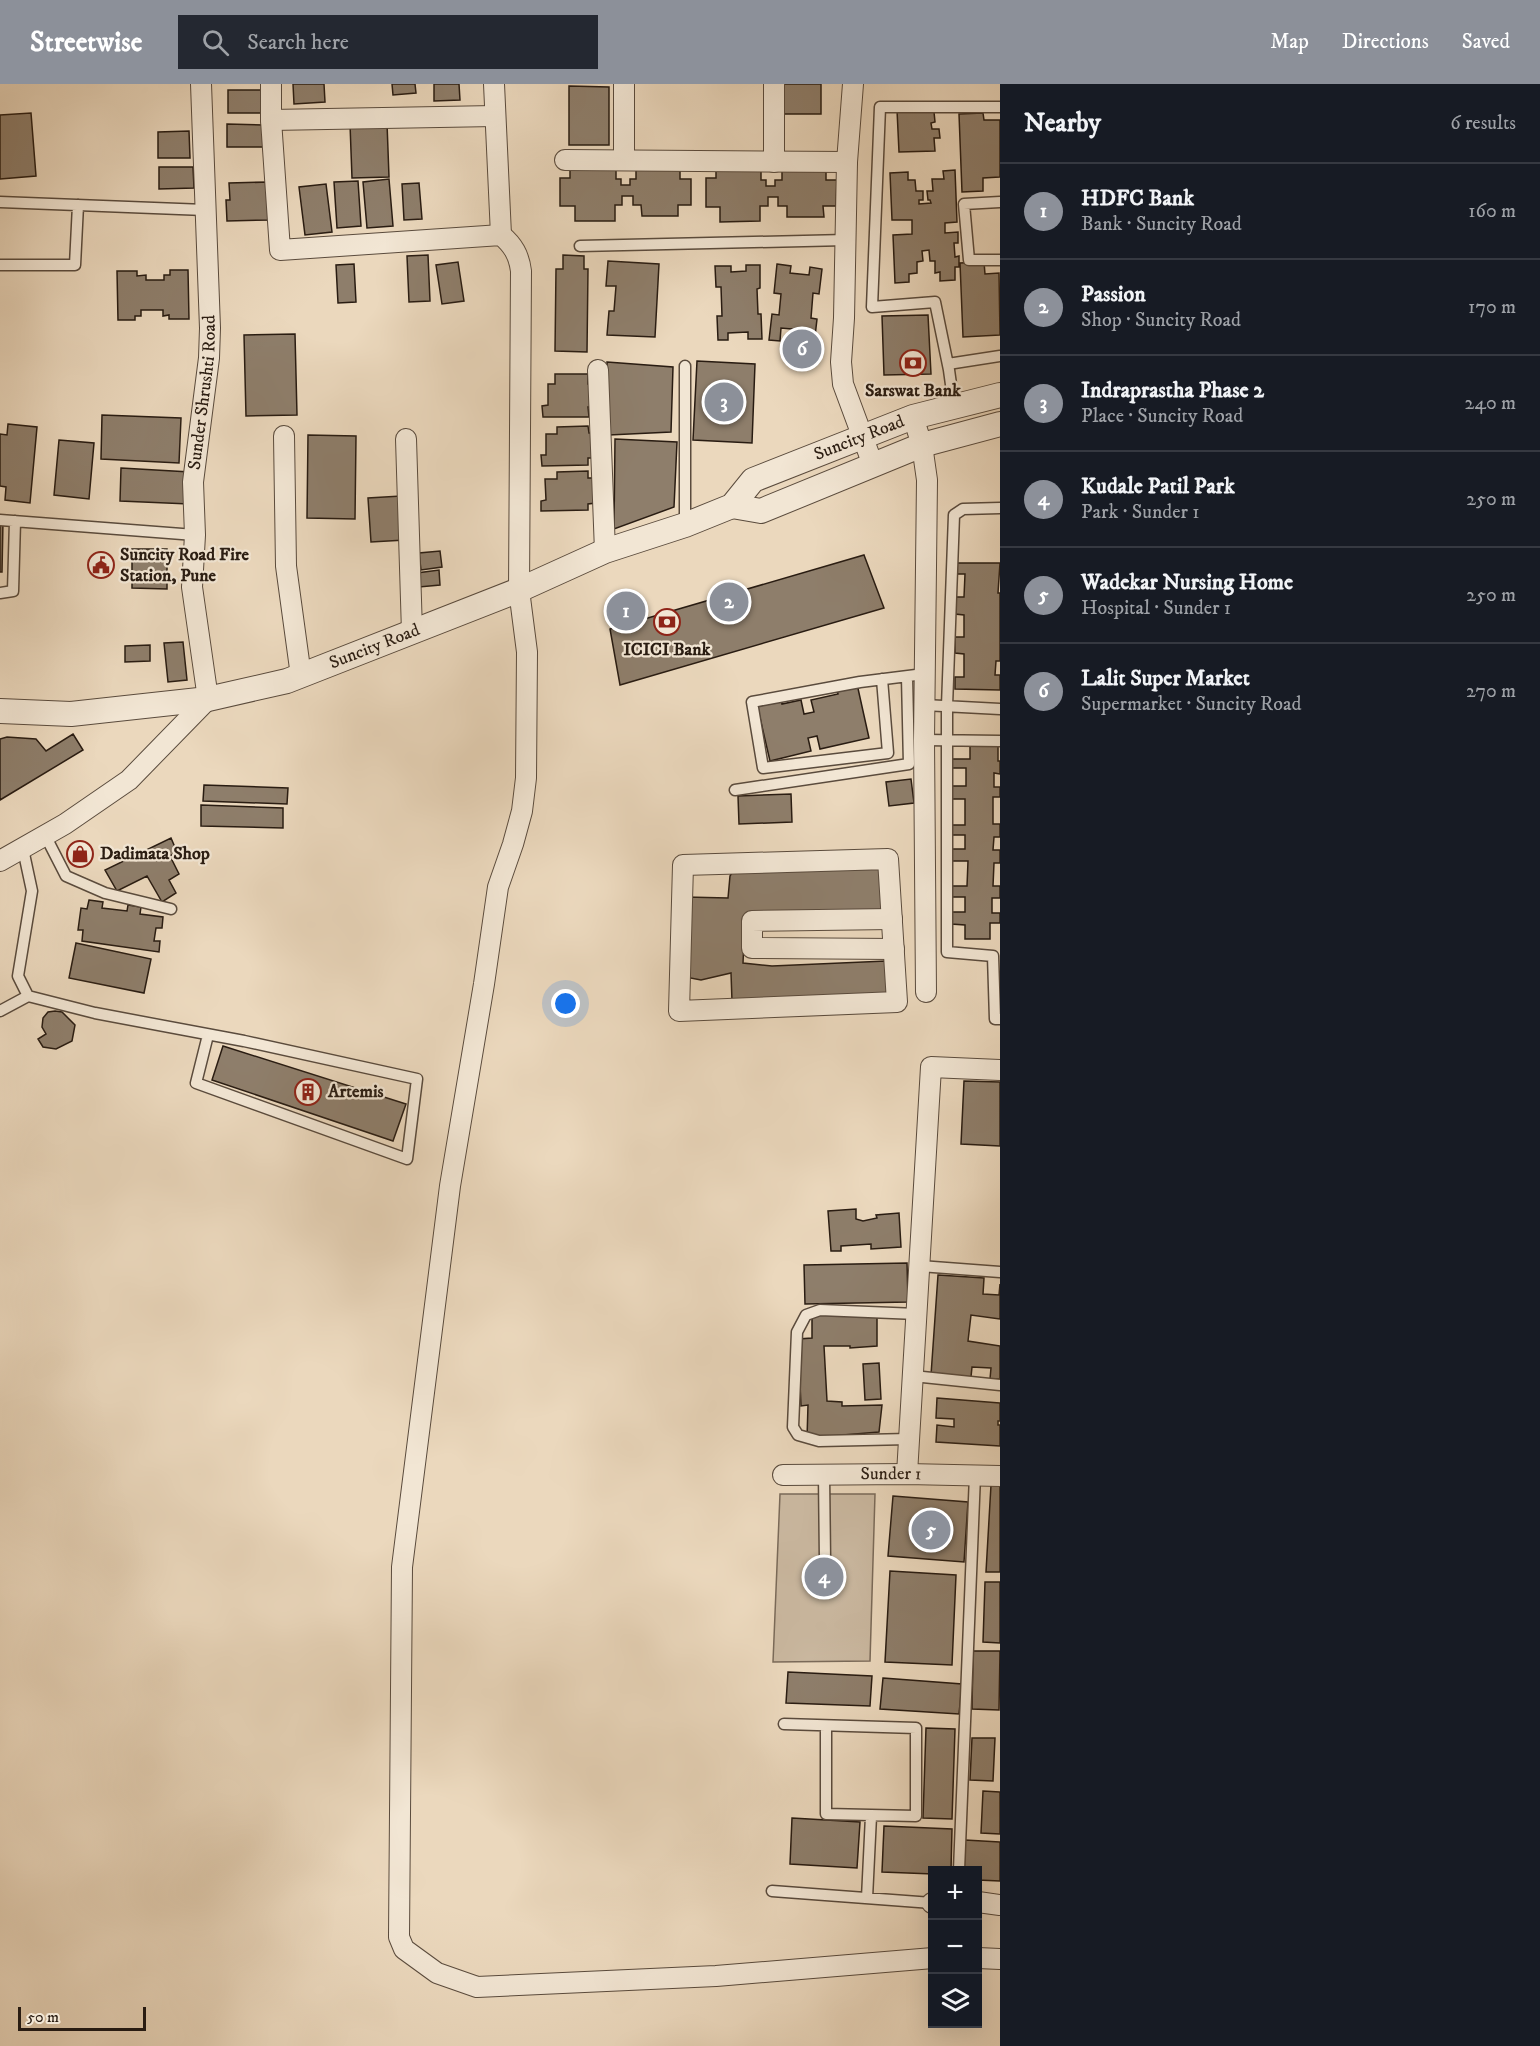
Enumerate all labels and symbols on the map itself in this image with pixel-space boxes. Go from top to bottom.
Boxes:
street label: Sunder Shrushti Road [184,315,221,471]
pin: 6 [782,326,822,372]
bank icon: Sarswat Bank [898,348,928,378]
pin: 3 [704,380,744,424]
place label: Sarswat Bank [865,380,962,402]
street label: Suncity Road [811,410,908,466]
place label: Suncity Road Fire Station, Pune [120,544,249,587]
public building icon: Suncity Road Fire Station, Pune [86,550,116,580]
pin: 2 [710,580,748,624]
pin: 1 [606,588,646,634]
bank icon: ICICI Bank [652,607,682,637]
street label: Suncity Road [326,619,423,674]
place label: ICICI Bank [623,639,712,661]
shop icon: Dadimata Shop [65,839,95,869]
place label: Dadimata Shop [100,843,210,865]
your location [551,989,580,1018]
building icon: Artemis [293,1077,323,1107]
place label: Artemis [327,1081,384,1103]
street label: Sunder 1 [860,1463,922,1485]
pin: 5 [912,1508,950,1552]
pin: 4 [804,1554,844,1600]
scale bar [18,2004,146,2032]

